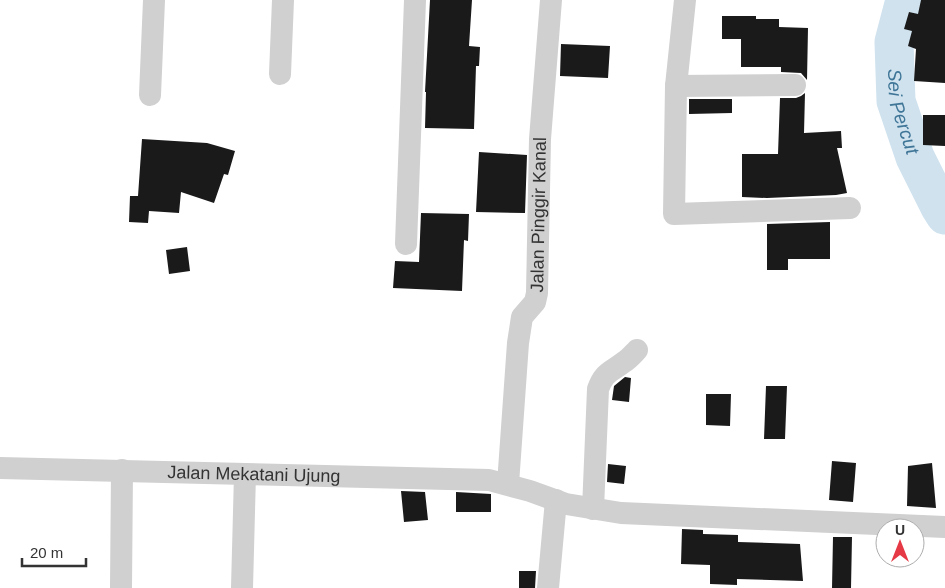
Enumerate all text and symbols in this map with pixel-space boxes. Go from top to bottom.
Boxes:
water label: Sei Percut [884,68,924,158]
street label: Jalan Pinggir Kanal [527,137,550,293]
street label: Jalan Mekatani Ujung [167,462,341,486]
north arrow [875,518,925,568]
text: U [895,522,905,538]
scale bar [22,536,86,568]
text: 20 m [30,544,63,561]

